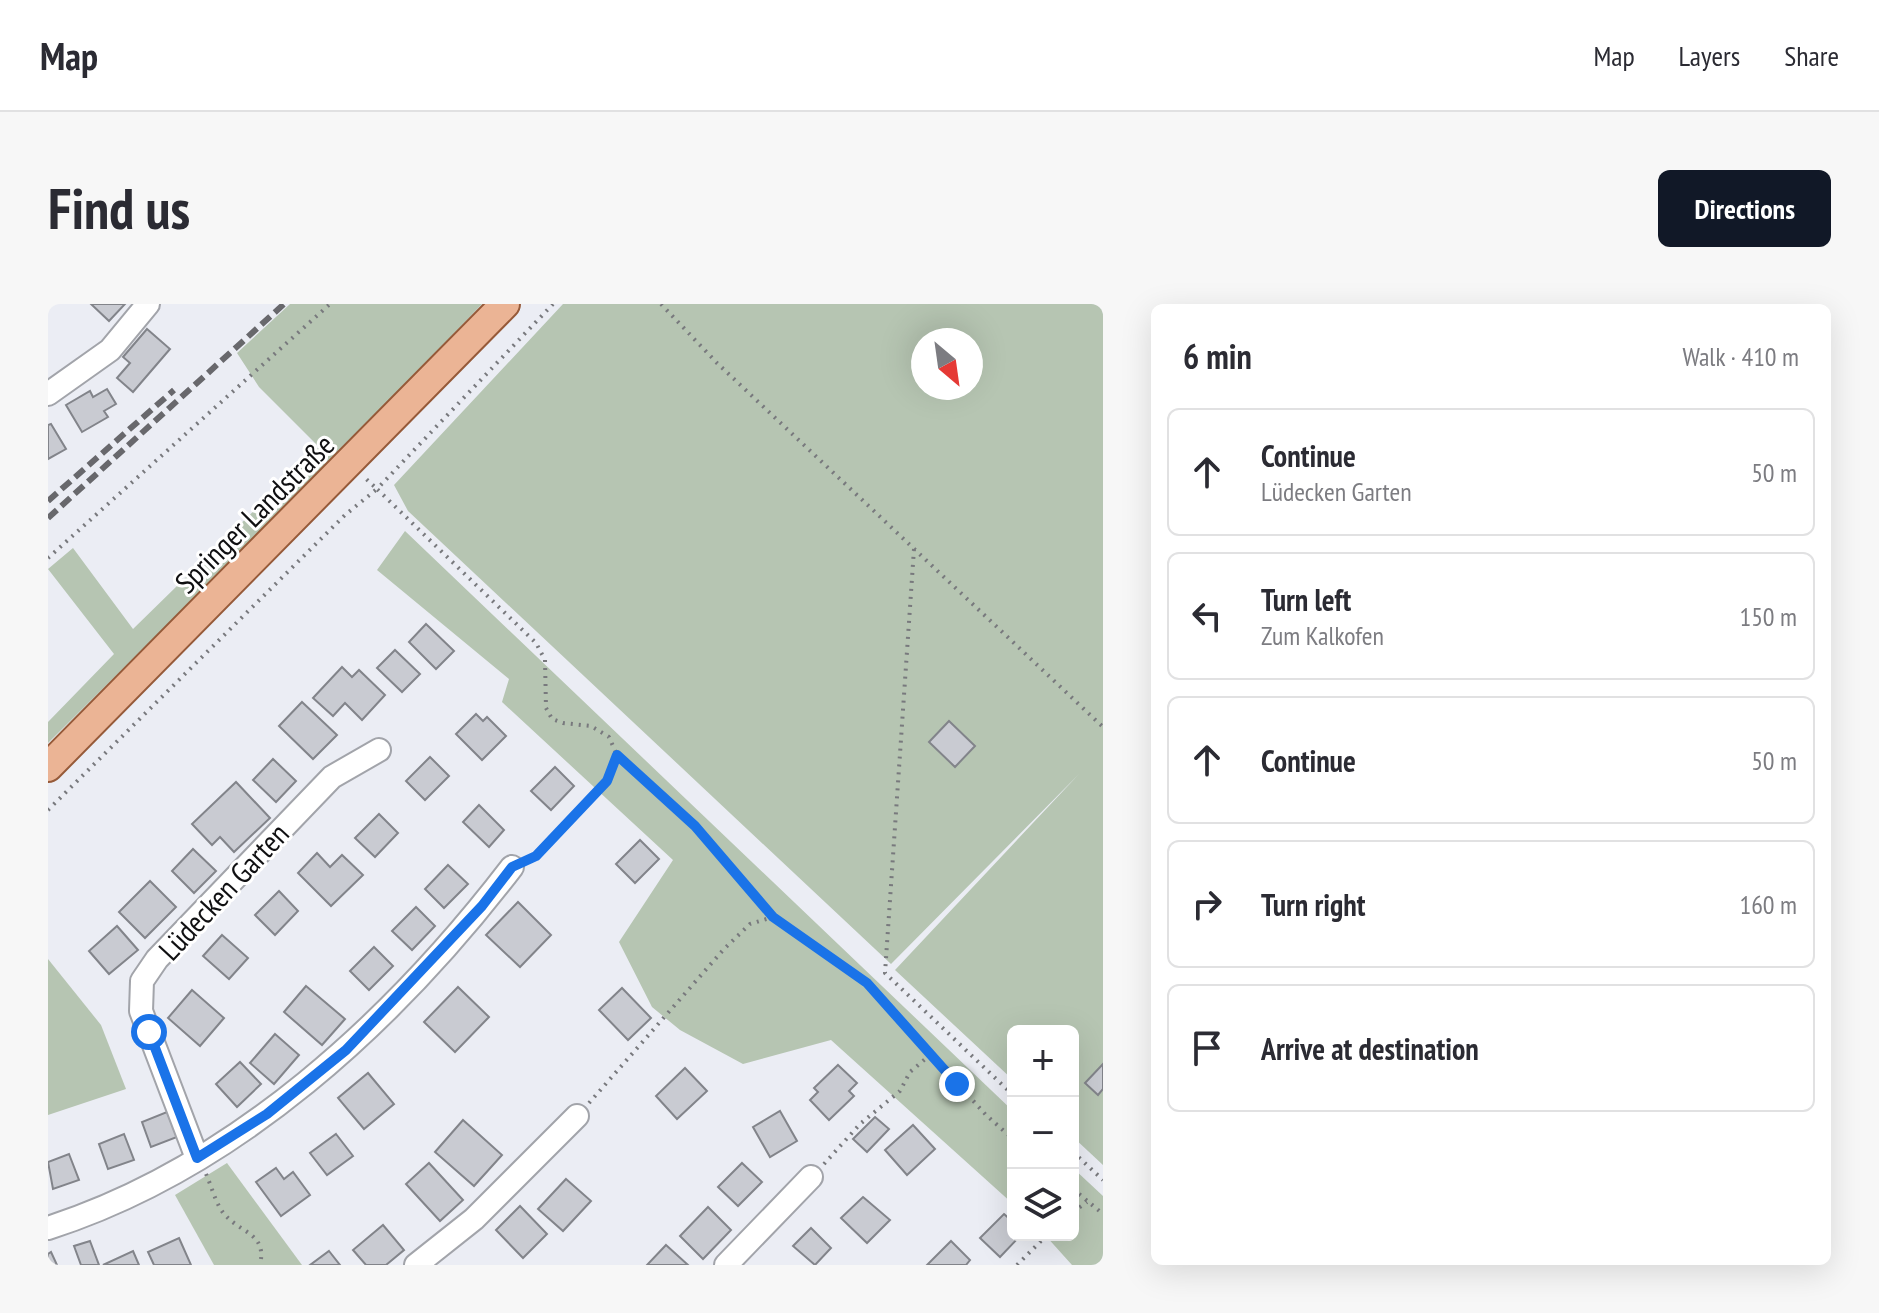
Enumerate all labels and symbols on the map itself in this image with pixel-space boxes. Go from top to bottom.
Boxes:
north arrow [911,328,983,400]
street label: Springer Landstraße [166,425,342,601]
street label: Lüdecken Garten [149,814,297,968]
route start [131,1014,167,1050]
route end [939,1066,975,1102]

